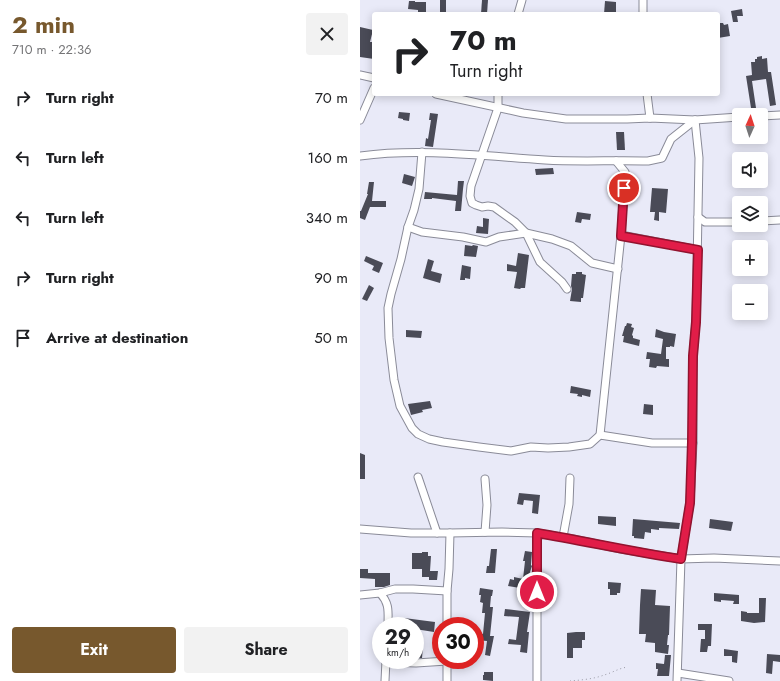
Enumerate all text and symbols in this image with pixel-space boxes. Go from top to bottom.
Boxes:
text: 2 min [12,7,75,42]
button: close [306,13,348,55]
text: 70 m [450,20,517,61]
icon: right [384,28,436,80]
text: 710 m · 22:36 [12,40,92,59]
text: Turn right [450,58,522,84]
icon: right [12,87,34,109]
text: Turn right [46,87,114,109]
text: 70 m [315,87,348,109]
north arrow [732,108,768,144]
map controls [732,108,768,320]
icon: left [12,147,34,169]
text: Turn left [46,147,104,169]
text: 160 m [307,147,348,169]
button: sound [732,152,768,188]
pin [607,171,641,205]
icon: arrive [613,177,635,199]
button: layers [732,196,768,232]
icon: left [12,207,34,229]
text: Turn left [46,207,104,229]
text: 340 m [306,207,348,229]
button: + [732,240,768,276]
icon: right [12,267,34,289]
text: Turn right [46,267,114,289]
text: 90 m [314,267,348,289]
button: − [732,284,768,320]
icon: arrive [12,327,34,349]
text: Arrive at destination [46,327,188,349]
text: 50 m [314,327,348,349]
position arrow [516,571,558,613]
speed limit sign: 30 [432,617,484,669]
text: 29 [385,623,411,652]
button: Exit [12,627,176,673]
button: Share [184,627,348,673]
text: km/h [387,645,409,660]

